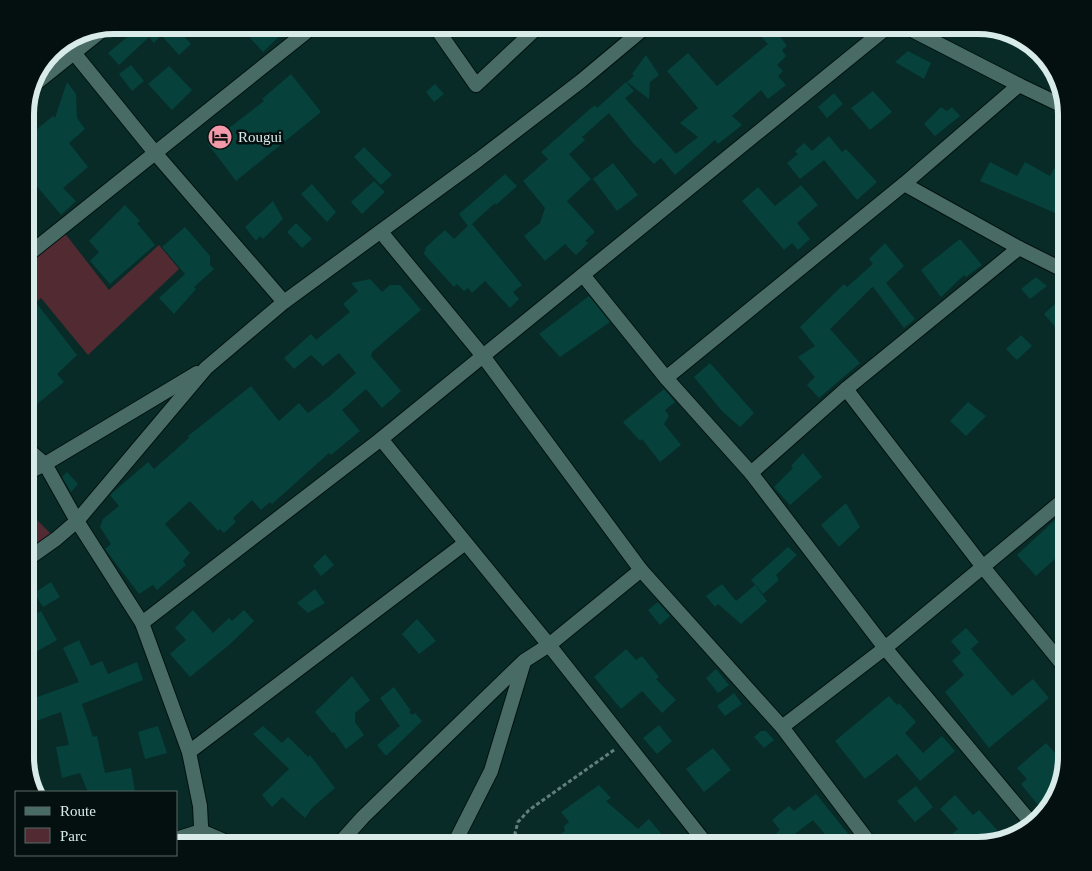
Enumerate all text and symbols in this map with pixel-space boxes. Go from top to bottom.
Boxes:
hotel icon: Rougui [207,124,233,150]
place label: Rougui [238,129,282,145]
legend [15,791,178,856]
text: Route [60,803,96,819]
text: Parc [60,828,87,844]

